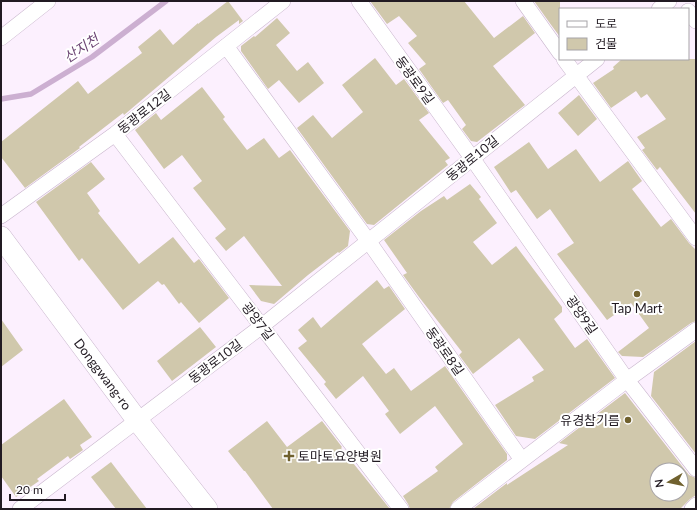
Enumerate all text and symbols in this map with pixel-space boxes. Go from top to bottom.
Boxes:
legend [559,8,689,60]
text: 도로 [595,16,617,31]
water label: 산지천 [60,30,103,66]
text: 건물 [595,36,617,51]
street label: 동광로9길 [392,53,438,107]
street label: 동광로12길 [114,85,174,137]
street label: 동광로10길 [443,132,501,184]
marker: Tap Mart [632,289,642,299]
street label: 광양9길 [563,293,601,337]
street label: 광양7길 [239,299,277,343]
place label: Tap Mart [612,300,663,316]
street label: 동광로8길 [423,324,467,378]
street label: Donggwang-ro [71,335,135,413]
street label: 동광로10길 [185,336,245,386]
place label: 유경참기름 [560,412,620,428]
marker: 유경참기름 [623,415,633,425]
place label: 토마토요양병원 [298,448,382,464]
marker: 토마토요양병원 [283,450,295,462]
north arrow [649,462,689,502]
scale bar [10,476,65,502]
text: N [652,478,666,489]
text: 20 m [16,482,43,497]

